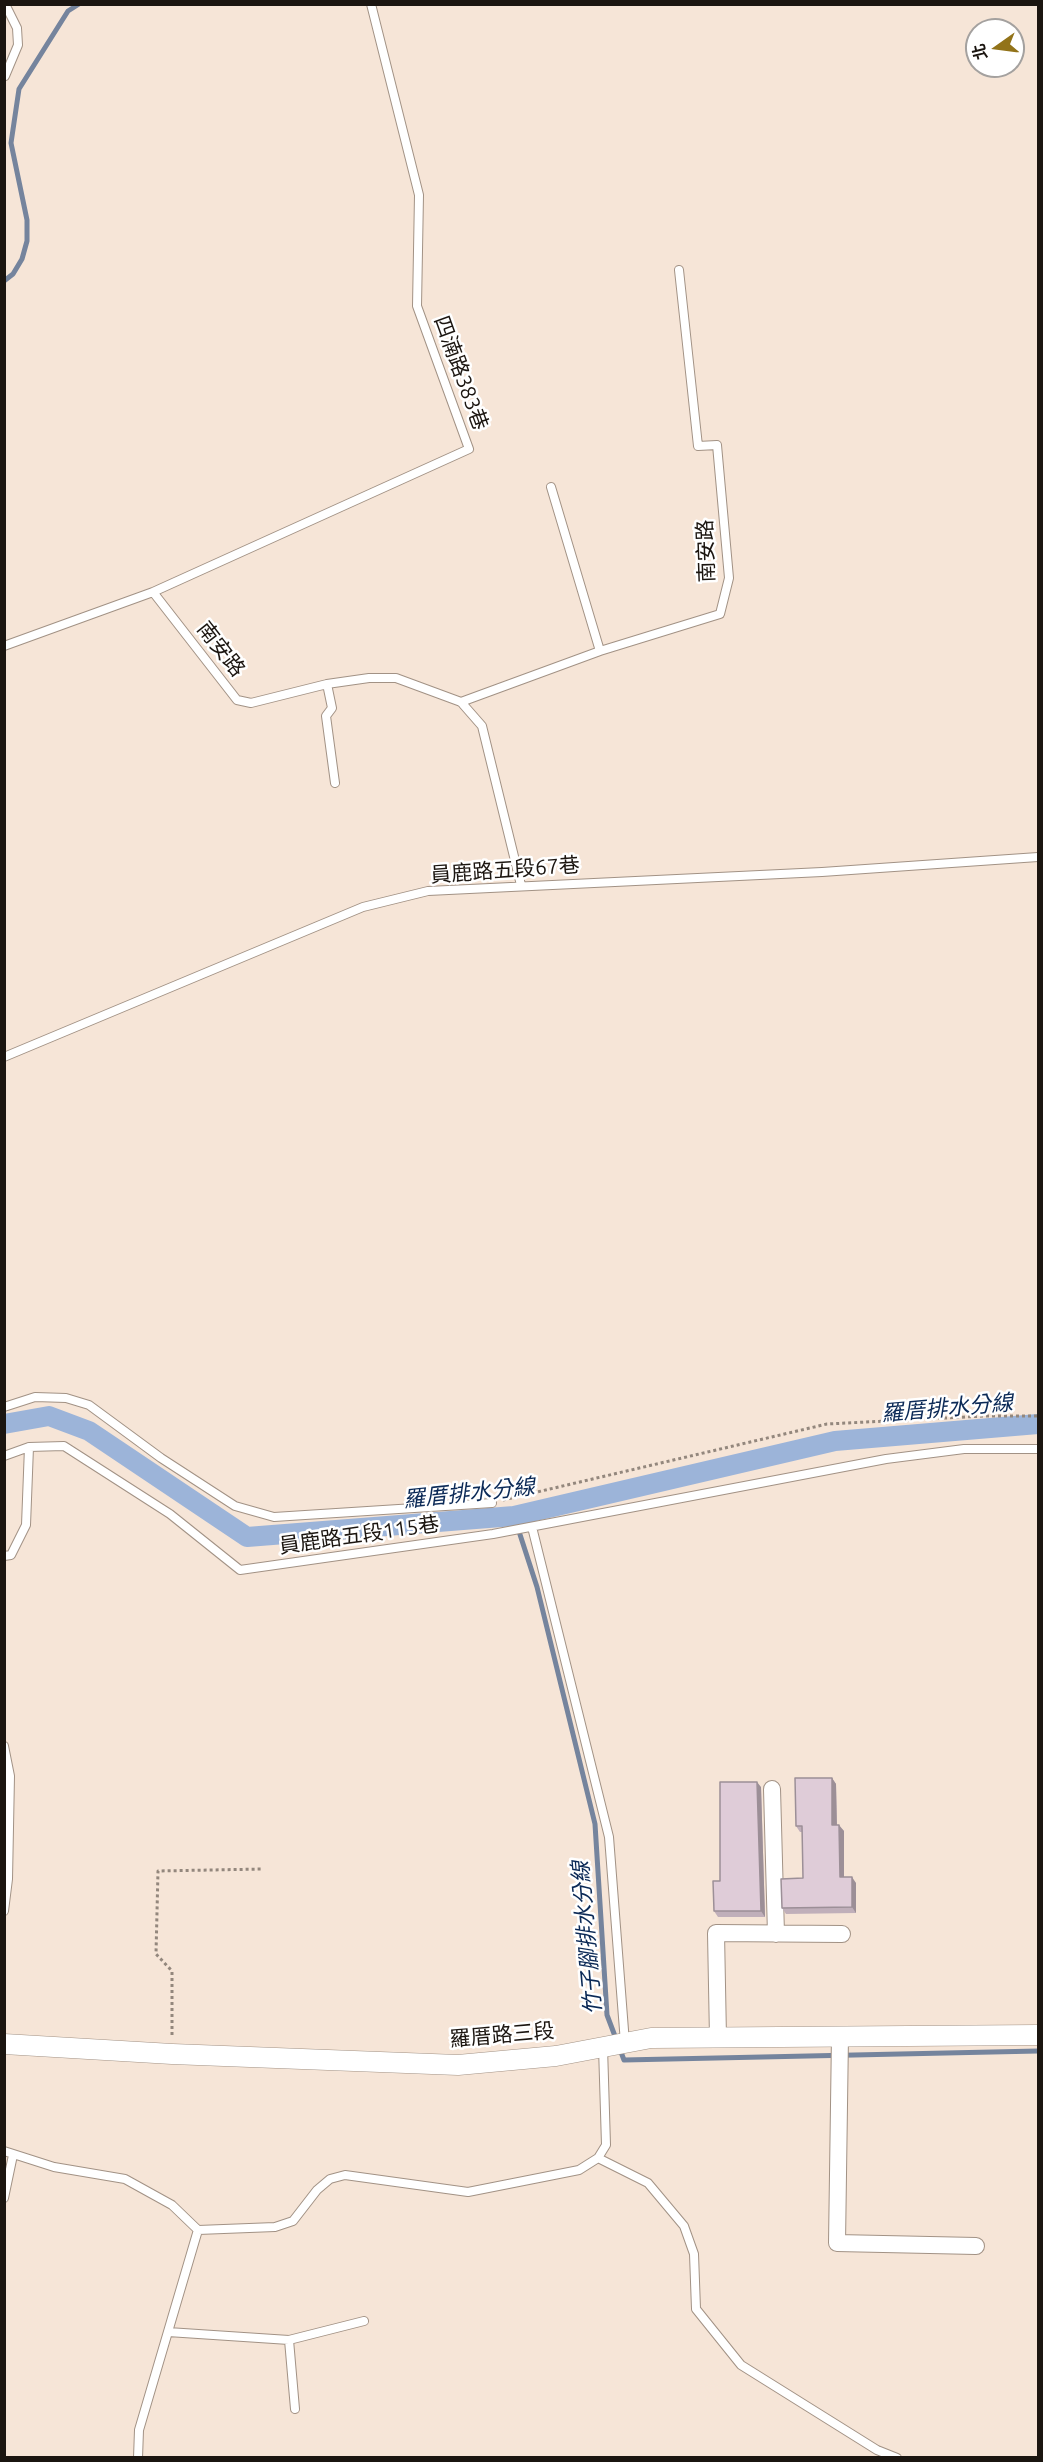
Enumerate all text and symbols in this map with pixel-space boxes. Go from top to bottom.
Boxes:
north arrow [965,18,1025,78]
text: 北 [969,42,990,62]
street label: 四湳路383巷 [429,313,493,433]
street label: 南安路 [692,519,720,583]
street label: 南安路 [192,616,250,682]
street label: 員鹿路五段67巷 [429,852,581,888]
water label: 羅厝排水分線 [880,1389,1014,1427]
water label: 羅厝排水分線 [402,1473,536,1513]
street label: 員鹿路五段115巷 [277,1511,441,1559]
water label: 竹子腳排水分線 [567,1860,607,2016]
street label: 羅厝路三段 [449,2018,555,2052]

